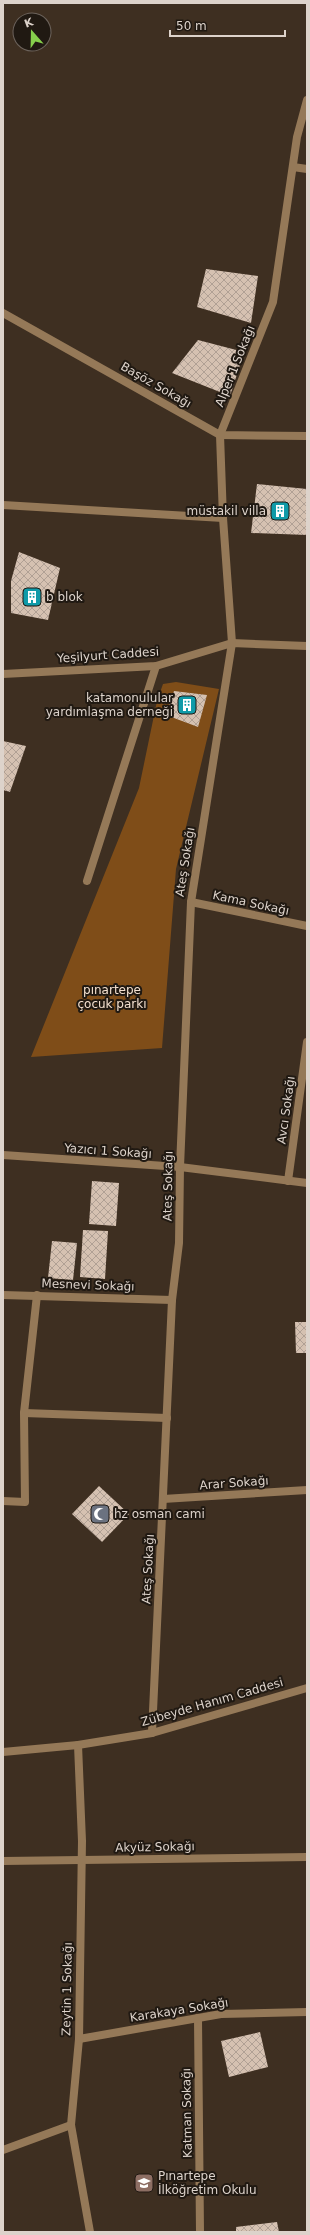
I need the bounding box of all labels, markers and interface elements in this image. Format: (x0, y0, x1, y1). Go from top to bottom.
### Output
north arrow (12, 12, 52, 52)
scale bar (170, 12, 285, 38)
text: K (23, 15, 35, 31)
text: 50 m (176, 19, 207, 33)
street label: Alper 1 Sokağı (212, 323, 258, 409)
street label: Başöz Sokağı (118, 359, 194, 411)
building icon: müstakil villa (269, 500, 291, 522)
place label: müstakil villa (187, 504, 266, 518)
building icon: b blok (21, 586, 43, 608)
place label: b blok (46, 590, 83, 604)
street label: Yeşilyurt Caddesi (56, 644, 159, 666)
place label: katamonulular yardımlaşma derneği (46, 691, 173, 719)
building icon: katamonulular yardımlaşma derneği (176, 694, 198, 716)
street label: Ateş Sokağı (173, 826, 197, 898)
street label: Kama Sokağı (211, 888, 291, 918)
park label: pınartepe çocuk parkı (77, 983, 147, 1011)
street label: Avcı Sokağı (274, 1075, 298, 1145)
street label: Yazıcı 1 Sokağı (63, 1141, 152, 1161)
street label: Ateş Sokağı (160, 1151, 176, 1221)
street label: Mesnevi Sokağı (41, 1276, 135, 1294)
street label: Arar Sokağı (199, 1474, 269, 1492)
mosque icon: hz osman cami (89, 1503, 111, 1525)
place label: hz osman cami (114, 1507, 205, 1521)
street label: Ateş Sokağı (139, 1534, 157, 1604)
street label: Zübeyde Hanım Caddesi (139, 1675, 285, 1729)
street label: Akyüz Sokağı (115, 1839, 195, 1855)
street label: Zeytin 1 Sokağı (59, 1942, 75, 2036)
street label: Karakaya Sokağı (129, 1995, 229, 2025)
street label: Katman Sokağı (179, 2068, 195, 2158)
place label: Pınartepe İlköğretim Okulu (158, 2169, 257, 2197)
school or university icon: Pınartepe İlköğretim Okulu (133, 2172, 155, 2194)

